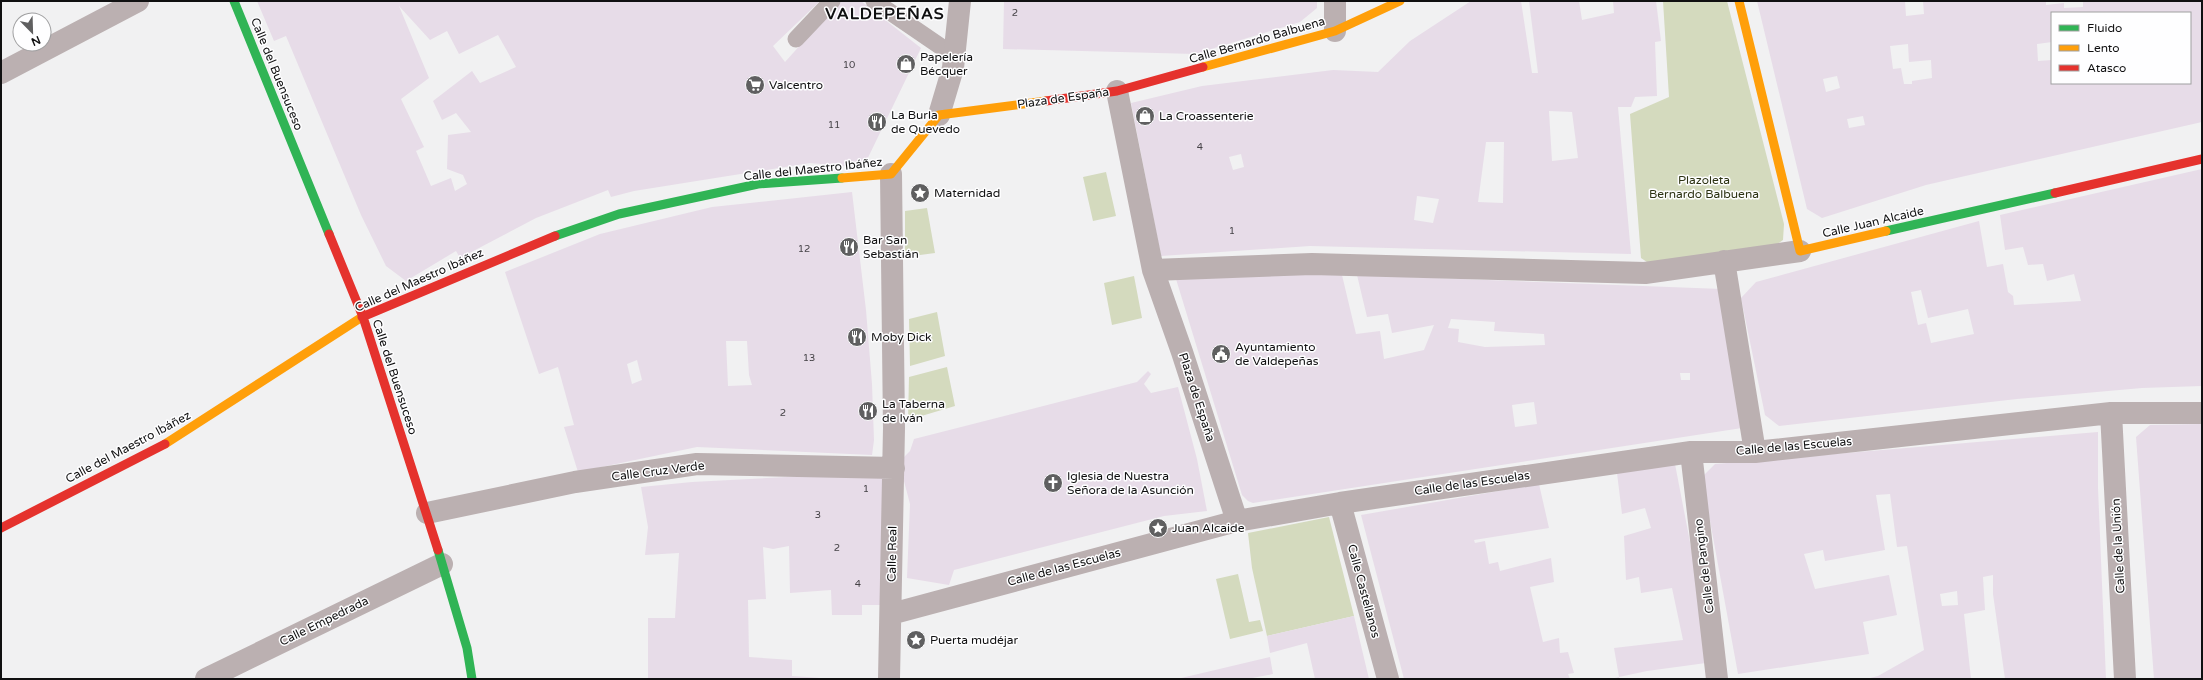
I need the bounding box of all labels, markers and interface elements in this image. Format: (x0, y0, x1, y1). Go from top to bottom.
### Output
district label: VALDEPEÑAS (825, 4, 945, 24)
house number: 2 (1012, 7, 1018, 19)
north arrow (12, 12, 52, 52)
legend (2051, 12, 2191, 84)
street label: Calle Bernardo Balbuena (1187, 14, 1327, 66)
street label: Calle del Buensuceso (248, 16, 306, 132)
text: Fluido (2087, 21, 2122, 35)
text: N (29, 33, 42, 48)
text: Lento (2087, 41, 2120, 55)
place label: Papelería Bécquer (920, 50, 973, 78)
shop icon: Papelería Bécquer (895, 53, 917, 75)
house number: 10 (843, 59, 855, 71)
text: Atasco (2087, 61, 2126, 75)
supermarket icon: Valcentro (744, 74, 766, 96)
place label: Valcentro (769, 78, 823, 92)
street label: Plaza de España (1016, 85, 1110, 111)
shop icon: La Croassenterie (1134, 105, 1156, 127)
place label: La Burla de Quevedo (891, 108, 960, 136)
place label: La Croassenterie (1159, 109, 1254, 123)
restaurant icon: La Burla de Quevedo (866, 111, 888, 133)
house number: 11 (828, 119, 840, 131)
house number: 4 (1197, 141, 1203, 153)
street label: Calle del Maestro Ibáñez (743, 155, 883, 183)
park label: Plazoleta Bernardo Balbuena (1649, 173, 1759, 201)
place icon: Maternidad (909, 182, 931, 204)
place label: Maternidad (934, 186, 1000, 200)
street label: Calle Juan Alcaide (1821, 204, 1925, 240)
house number: 1 (1229, 225, 1235, 237)
place label: Bar San Sebastián (863, 233, 919, 261)
restaurant icon: Bar San Sebastián (838, 236, 860, 258)
house number: 12 (798, 243, 810, 255)
street label: Calle del Maestro Ibáñez (352, 245, 486, 315)
street label: Calle del Buensuceso (370, 318, 420, 436)
restaurant icon: Moby Dick (846, 326, 868, 348)
place label: Moby Dick (871, 330, 932, 344)
place label: Ayuntamiento de Valdepeñas (1235, 340, 1319, 368)
public building icon: Ayuntamiento de Valdepeñas (1210, 343, 1232, 365)
street label: Plaza de España (1176, 351, 1218, 443)
house number: 13 (803, 352, 815, 364)
place label: La Taberna de Iván (882, 397, 945, 425)
restaurant icon: La Taberna de Iván (857, 400, 879, 422)
house number: 2 (780, 407, 786, 419)
street label: Calle del Maestro Ibáñez (63, 408, 193, 486)
street label: Calle de las Escuelas (1735, 434, 1853, 458)
street label: Calle Cruz Verde (611, 458, 705, 484)
street label: Calle de las Escuelas (1413, 468, 1531, 498)
place label: Iglesia de Nuestra Señora de la Asunción (1067, 469, 1194, 497)
church icon: Iglesia de Nuestra Señora de la Asunción (1042, 472, 1064, 494)
house number: 1 (863, 483, 869, 495)
street label: Calle de la Unión (2109, 498, 2127, 594)
house number: 3 (815, 509, 821, 521)
place icon: Juan Alcaide (1147, 517, 1169, 539)
street label: Calle de Pangino (1691, 518, 1717, 614)
place label: Juan Alcaide (1172, 521, 1245, 535)
street label: Calle Real (885, 526, 899, 582)
house number: 2 (834, 542, 840, 554)
street label: Calle Castellanos (1345, 543, 1383, 639)
street label: Calle de las Escuelas (1006, 545, 1122, 589)
house number: 4 (855, 578, 861, 590)
street label: Calle Empedrada (277, 593, 371, 649)
place icon: Puerta mudéjar (905, 629, 927, 651)
place label: Puerta mudéjar (930, 633, 1019, 647)

